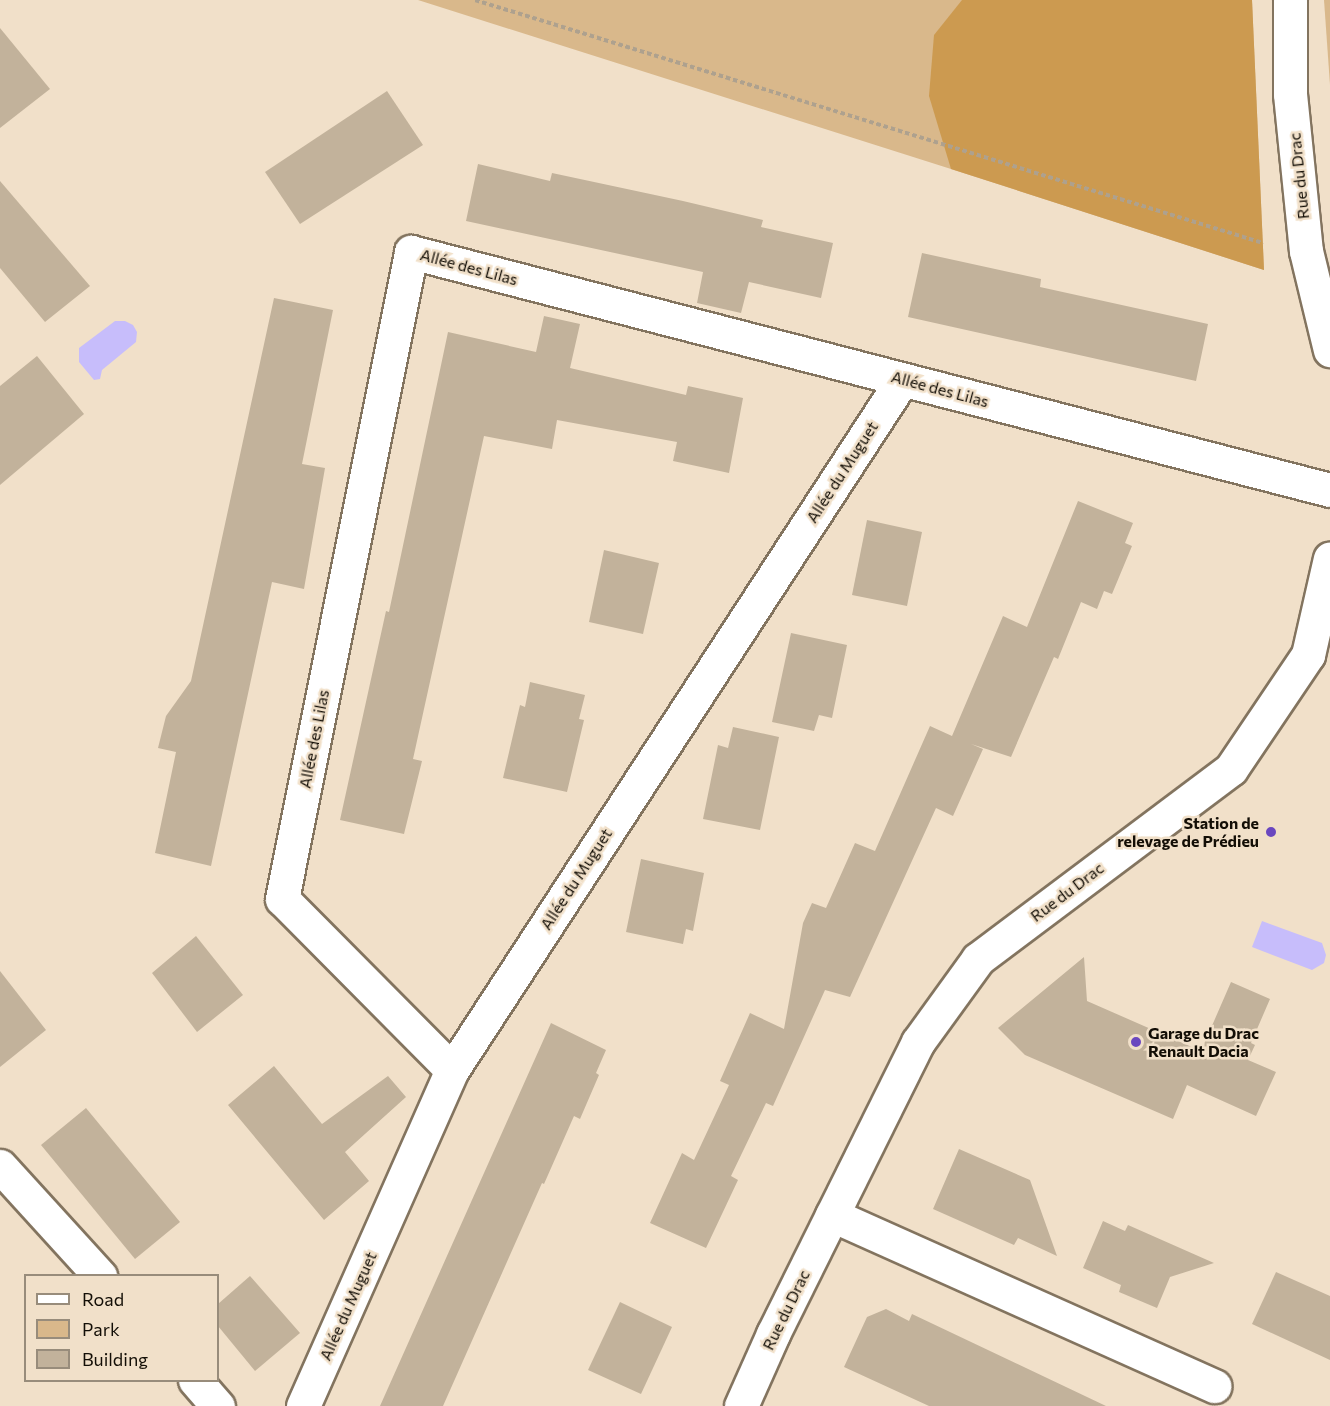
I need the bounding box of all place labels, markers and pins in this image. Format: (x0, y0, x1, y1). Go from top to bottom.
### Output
place label: Station de relevage de Prédieu (1117, 813, 1259, 851)
marker: Station de relevage de Prédieu (1264, 825, 1278, 839)
place label: Garage du Drac Renault Dacia (1148, 1023, 1259, 1061)
marker: Garage du Drac Renault Dacia (1129, 1035, 1143, 1049)

